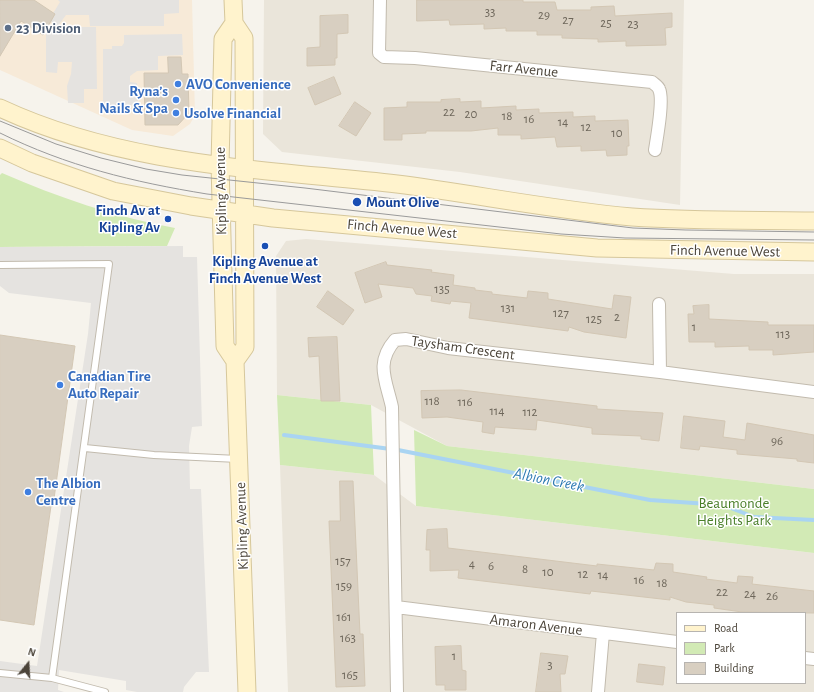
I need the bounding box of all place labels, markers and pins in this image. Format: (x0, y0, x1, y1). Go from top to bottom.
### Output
place label: 23 Division (16, 19, 81, 37)
marker: 23 Division (3, 23, 13, 33)
place label: AVO Convenience (186, 75, 291, 93)
marker: AVO Convenience (173, 79, 183, 89)
place label: Ryna’s Nails & Spa (99, 82, 168, 117)
marker: Ryna’s Nails & Spa (171, 95, 181, 105)
place label: Usolve Financial (184, 104, 281, 122)
marker: Usolve Financial (171, 108, 181, 118)
place label: Mount Olive (366, 193, 439, 211)
marker: Mount Olive (351, 196, 363, 208)
place label: Finch Av at Kipling Av (95, 201, 160, 236)
marker: Finch Av at Kipling Av (163, 214, 173, 224)
marker: Kipling Avenue at Finch Avenue West (260, 241, 270, 251)
place label: Kipling Avenue at Finch Avenue West (209, 252, 321, 287)
place label: Canadian Tire Auto Repair (68, 367, 151, 402)
marker: Canadian Tire Auto Repair (55, 380, 65, 390)
place label: The Albion Centre (36, 474, 101, 509)
marker: The Albion Centre (23, 487, 33, 497)

